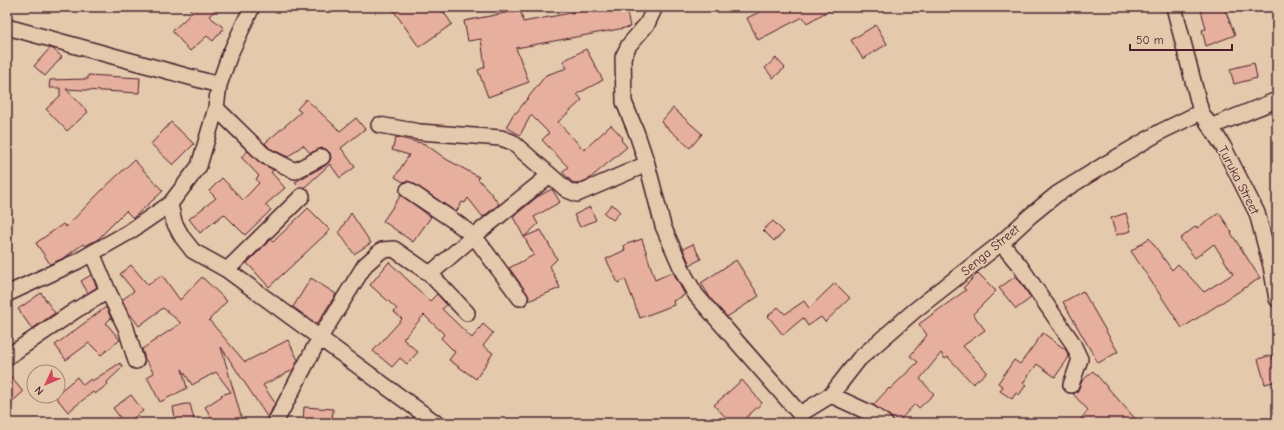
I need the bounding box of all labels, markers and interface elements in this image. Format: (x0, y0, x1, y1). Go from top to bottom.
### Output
scale bar (1130, 26, 1232, 52)
text: 50 m (1136, 33, 1164, 47)
street label: Turuka Street (1215, 143, 1263, 218)
street label: Senga Street (958, 220, 1023, 279)
north arrow (26, 364, 66, 404)
text: N (32, 383, 46, 398)

